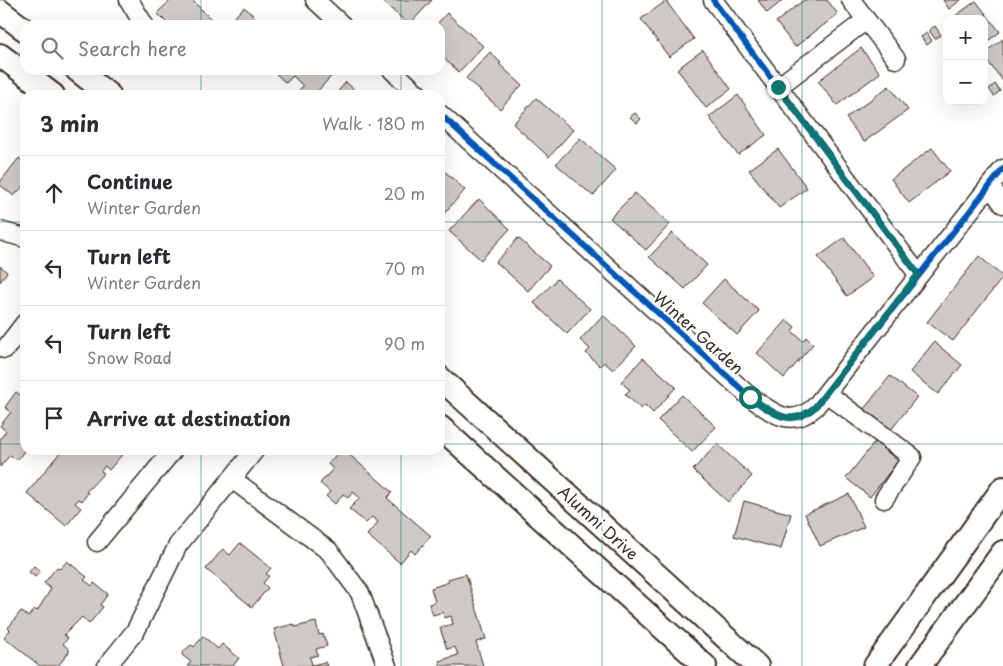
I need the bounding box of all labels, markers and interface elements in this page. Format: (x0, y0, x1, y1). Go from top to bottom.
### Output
map controls (943, 15, 988, 105)
button: + (943, 15, 988, 60)
search box (20, 20, 445, 75)
icon: search (38, 34, 66, 62)
text: Search here (78, 34, 187, 62)
button: − (943, 60, 988, 105)
route end (767, 76, 790, 99)
text: 3 min (40, 107, 99, 139)
text: Walk · 180 m (322, 111, 425, 135)
text: Continue (87, 167, 173, 195)
icon: ahead (40, 179, 68, 207)
text: 20 m (384, 181, 425, 205)
text: Winter Garden (87, 195, 201, 219)
text: Turn left (87, 242, 171, 270)
icon: left (40, 254, 68, 282)
text: 70 m (385, 256, 425, 280)
text: Winter Garden (87, 270, 201, 294)
street label: Winter Garden (649, 285, 749, 379)
text: Turn left (87, 317, 171, 345)
icon: left (40, 329, 68, 357)
text: 90 m (384, 331, 425, 355)
text: Snow Road (87, 345, 172, 369)
route start (739, 386, 762, 409)
icon: arrive (40, 404, 68, 432)
text: Arrive at destination (87, 404, 291, 432)
street label: Alumni Drive (553, 479, 645, 565)

